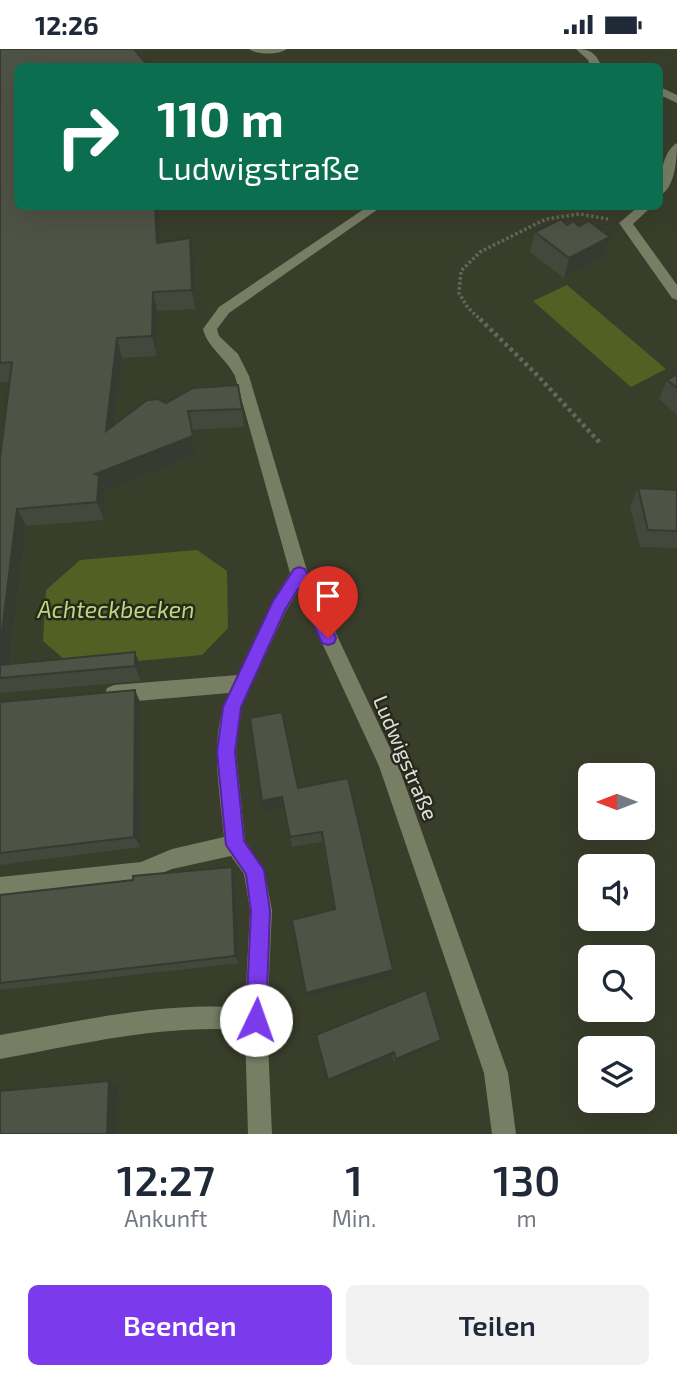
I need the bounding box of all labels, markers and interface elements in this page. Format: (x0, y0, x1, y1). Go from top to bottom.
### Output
text: 12:26 (35, 9, 98, 40)
text: 110 m (157, 88, 284, 147)
icon: right (42, 91, 133, 182)
text: Ludwigstraße (157, 148, 360, 186)
pin (298, 566, 358, 638)
icon: arrive (309, 577, 347, 615)
water label: Achteckbecken (37, 595, 194, 623)
street label: Ludwigstraße (369, 691, 444, 824)
north arrow (578, 763, 654, 840)
map controls (578, 763, 655, 1113)
button: sound (578, 854, 655, 931)
button: search (578, 945, 655, 1022)
position arrow (219, 983, 293, 1057)
button: layers (578, 1036, 655, 1113)
text: 12:27 (117, 1154, 215, 1204)
text: 1 (345, 1154, 363, 1204)
text: 130 (493, 1154, 560, 1204)
text: Ankunft (124, 1204, 208, 1232)
text: Min. (332, 1204, 376, 1232)
text: m (517, 1204, 537, 1232)
button: Beenden (28, 1285, 332, 1365)
button: Teilen (346, 1285, 649, 1365)

